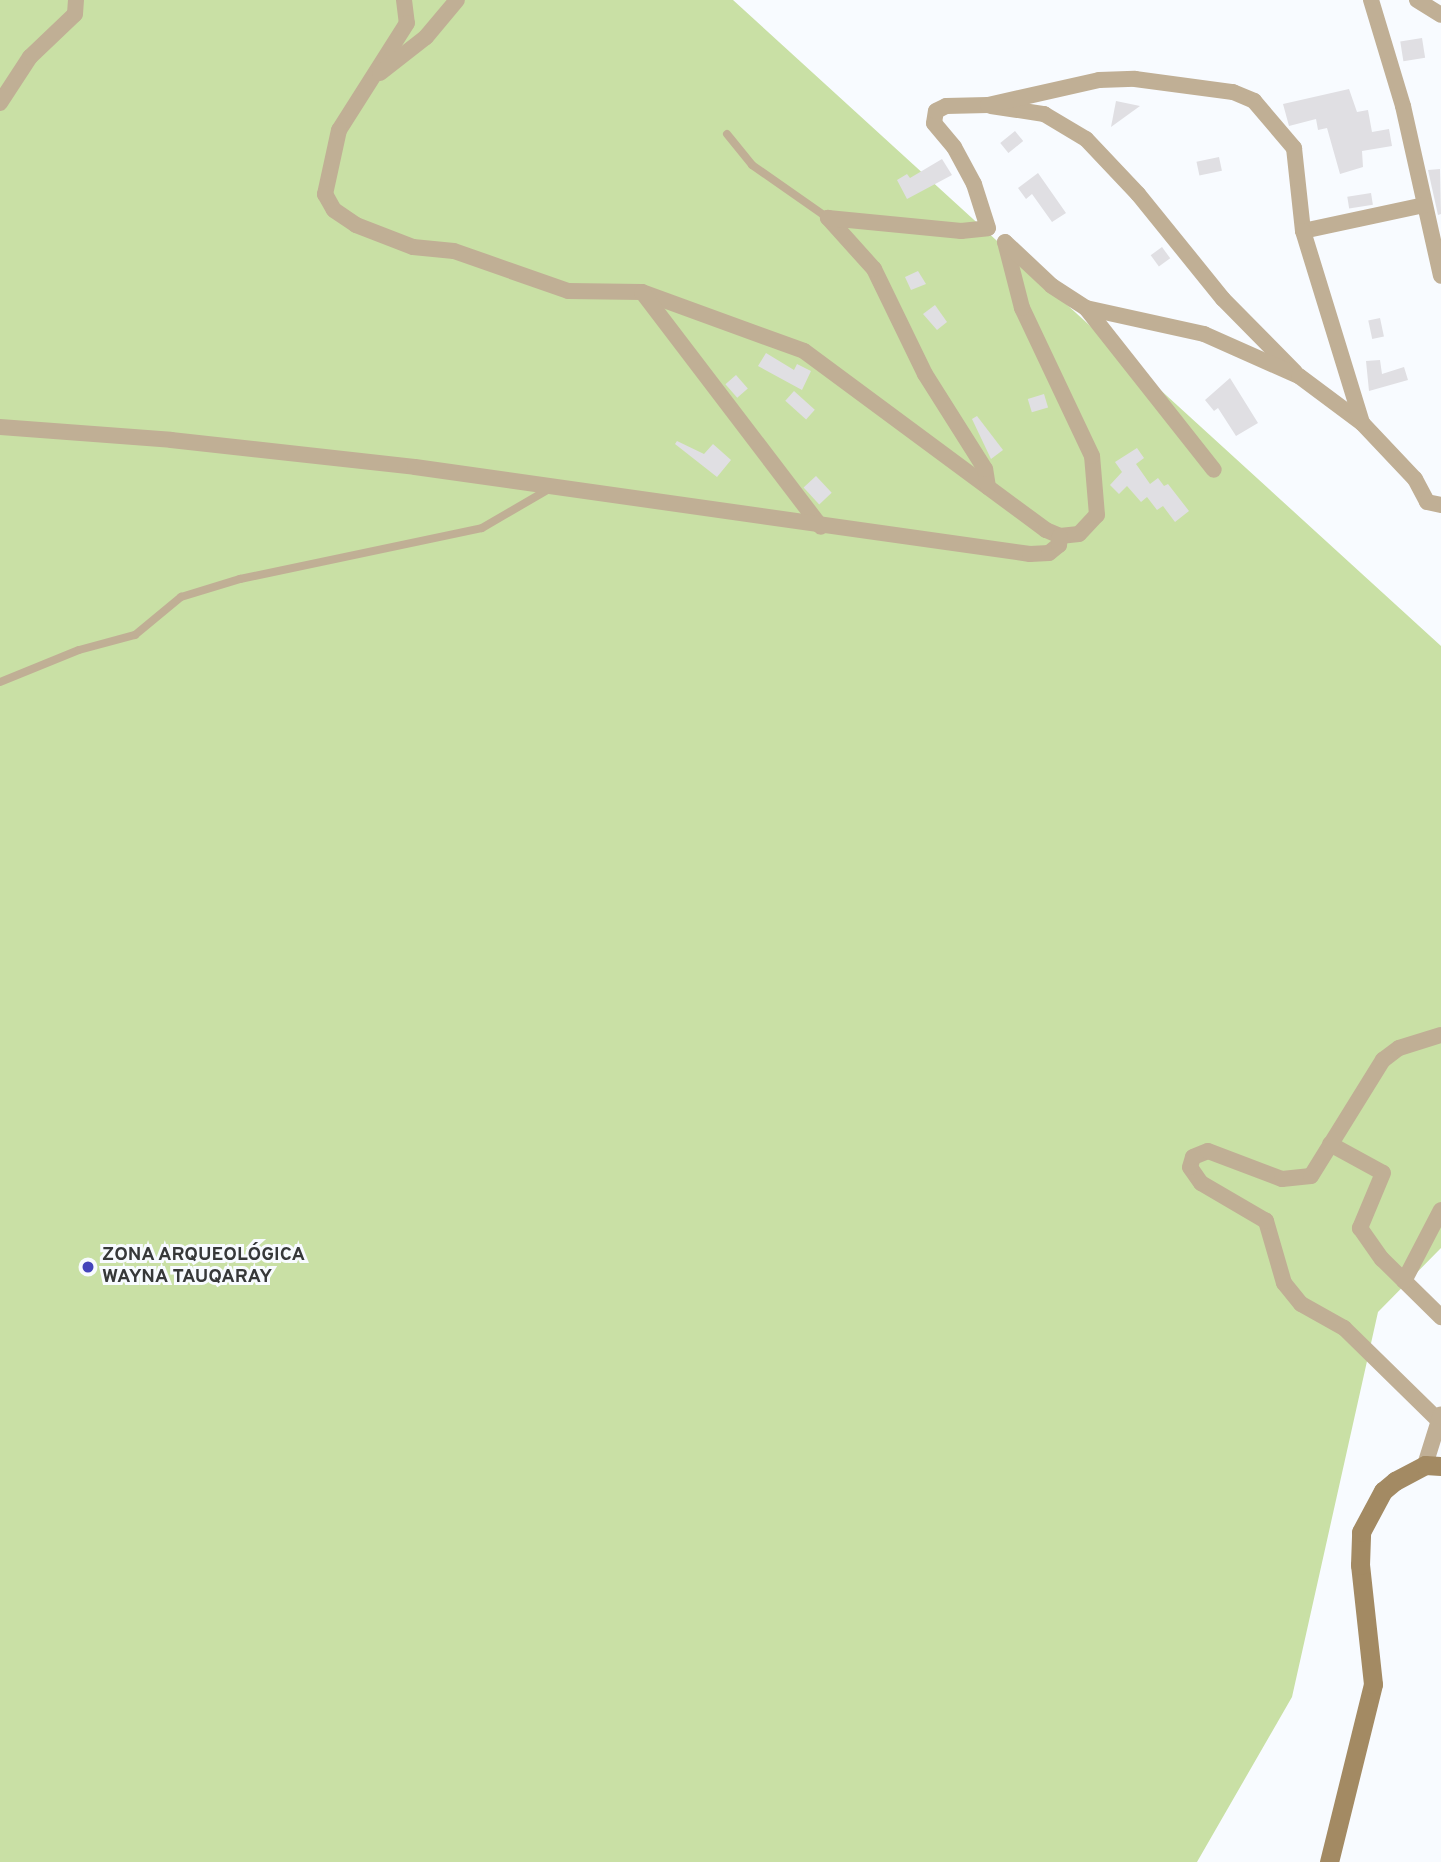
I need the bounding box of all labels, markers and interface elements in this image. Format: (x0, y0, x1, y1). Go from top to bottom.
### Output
place label: ZONA ARQUEOLÓGICA WAYNA TAUQARAY (102, 1245, 307, 1289)
marker: ZONA ARQUEOLÓGICA WAYNA TAUQARAY (80, 1259, 96, 1275)

